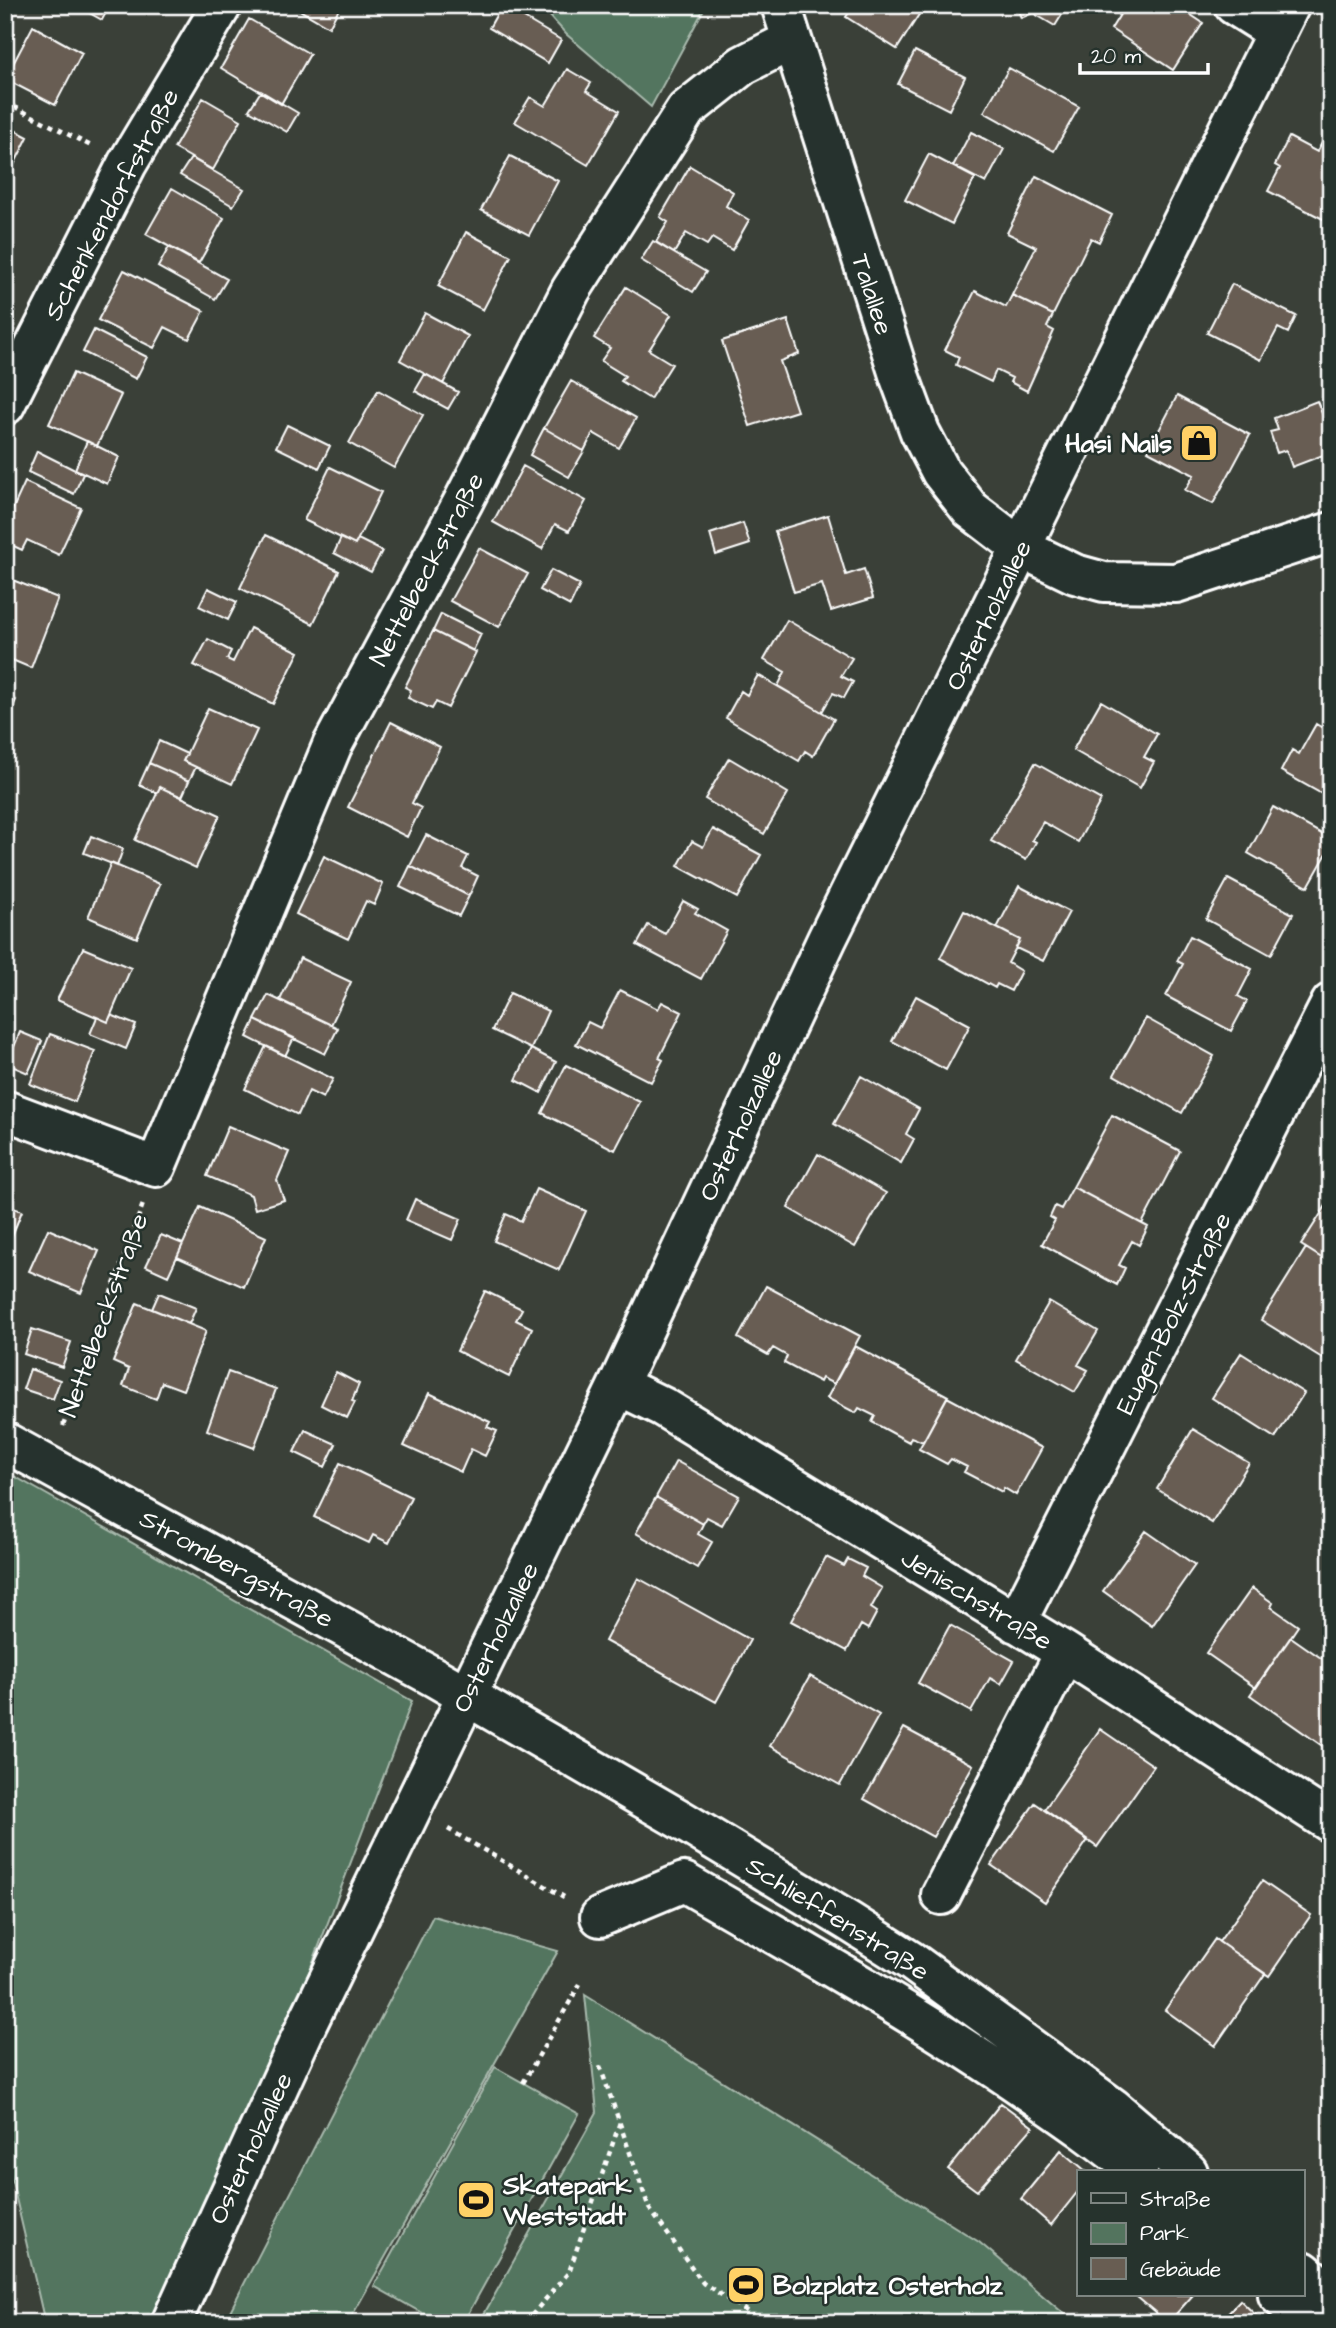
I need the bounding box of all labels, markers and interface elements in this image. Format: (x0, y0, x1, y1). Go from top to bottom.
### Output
scale bar (1080, 32, 1208, 76)
text: 20 m (1091, 42, 1142, 71)
street label: Schenkendorfstraße (36, 82, 188, 327)
street label: Talallee (842, 249, 902, 339)
shop icon: Hasi Nails (1178, 422, 1220, 464)
place label: Hasi Nails (1065, 426, 1172, 462)
street label: Nettelbeckstraße (361, 466, 493, 673)
street label: Osterholzallee (937, 534, 1041, 697)
street label: Osterholzallee (690, 1044, 792, 1207)
street label: Eugen-Bolz-Straße (1107, 1206, 1242, 1422)
street label: Nettelbeckstraße (50, 1208, 158, 1422)
street label: Strombergstraße (132, 1501, 340, 1639)
street label: Jenischstraße (894, 1540, 1059, 1659)
street label: Osterholzallee (444, 1556, 548, 1719)
street label: Schlieffenstraße (739, 1848, 936, 1990)
street label: Osterholzallee (200, 2067, 302, 2230)
place label: Skatepark Weststadt (502, 2168, 633, 2234)
legend (1077, 2170, 1304, 2296)
sports icon: Skatepark Weststadt (455, 2179, 497, 2221)
text: Straße (1140, 2185, 1211, 2214)
text: Park (1140, 2219, 1189, 2248)
text: Gebäude (1140, 2255, 1221, 2284)
sports icon: Bolzplatz Osterholz (725, 2264, 767, 2306)
place label: Bolzplatz Osterholz (773, 2268, 1004, 2304)

